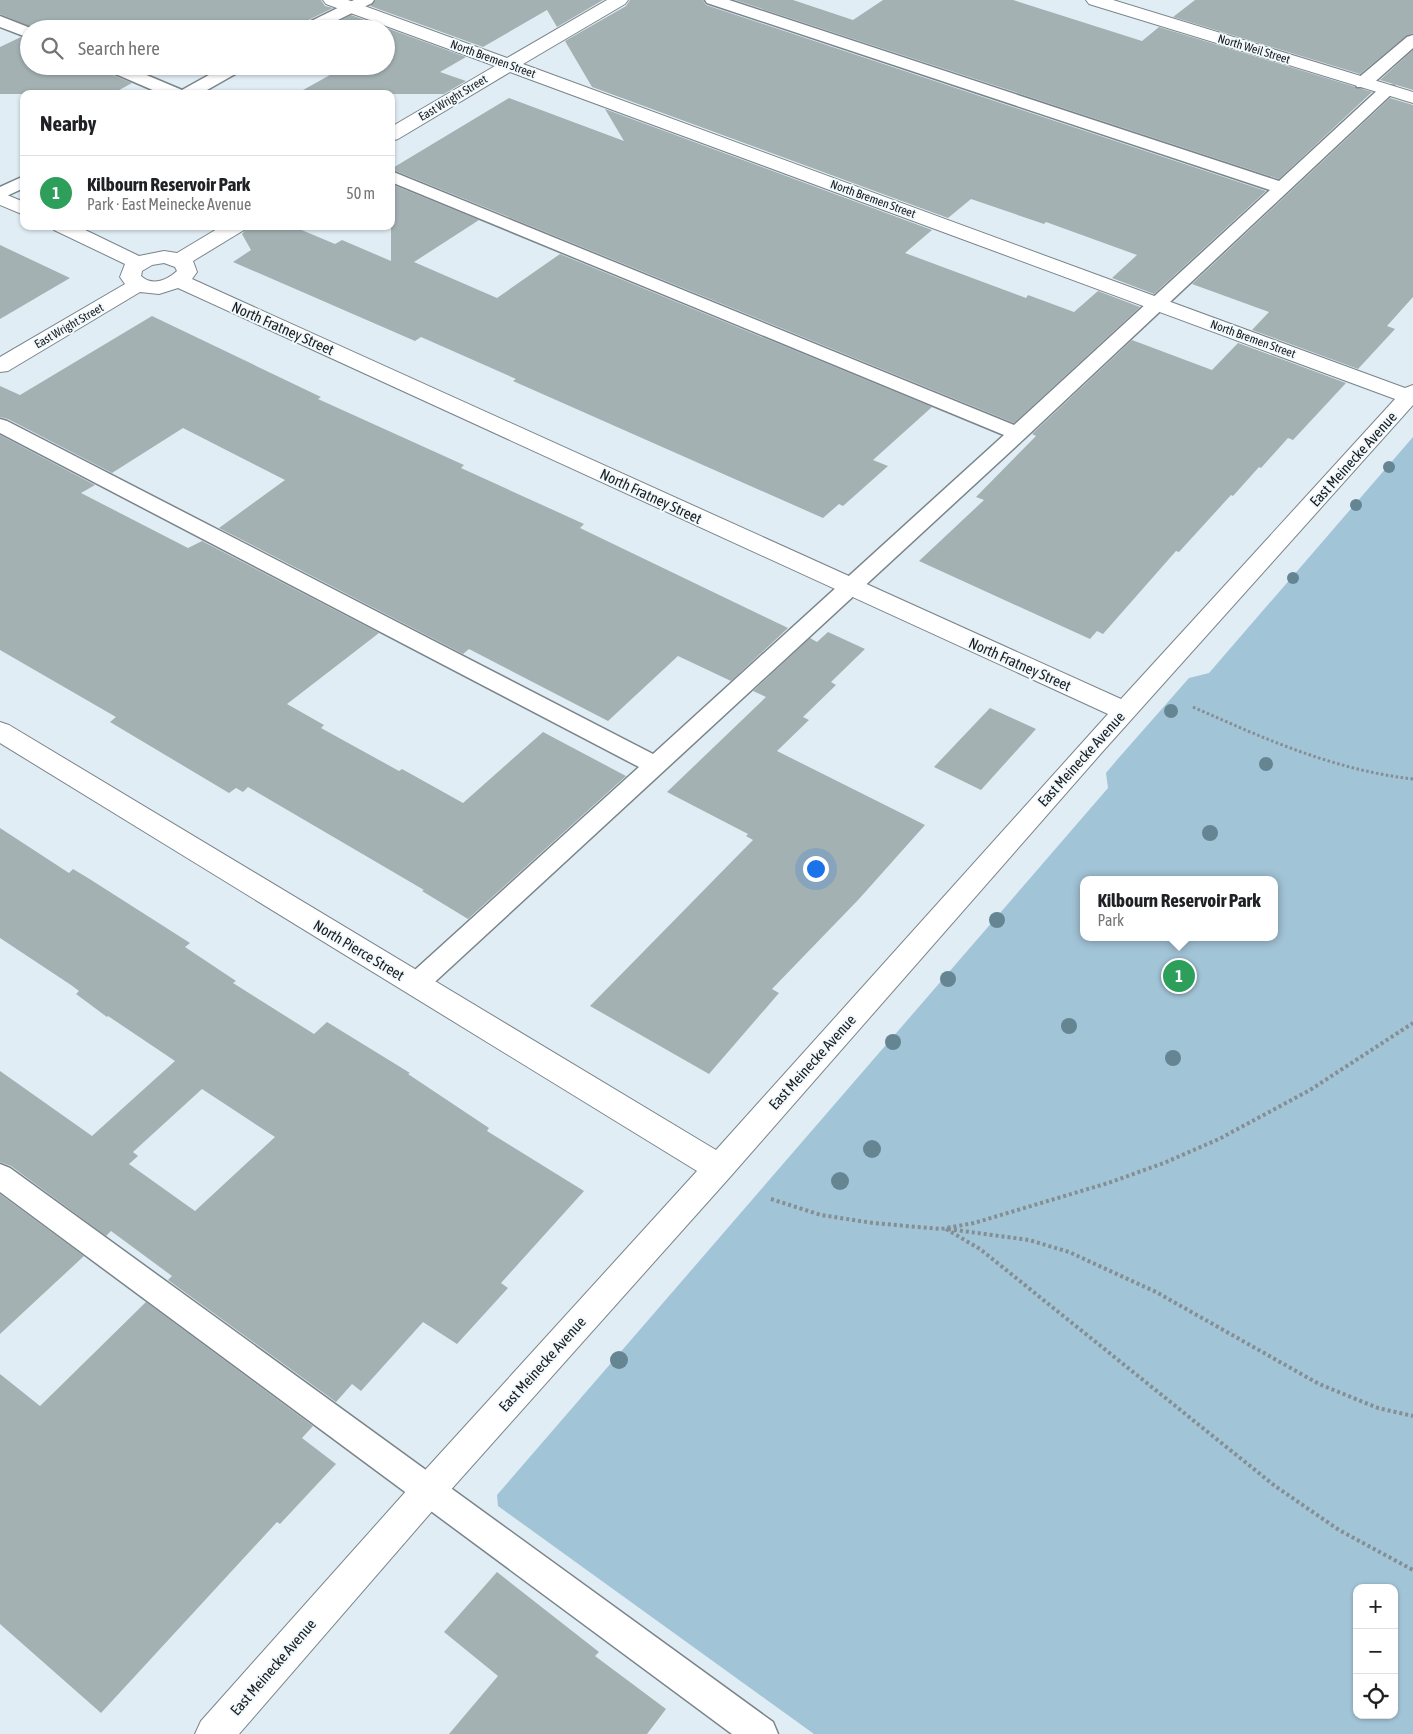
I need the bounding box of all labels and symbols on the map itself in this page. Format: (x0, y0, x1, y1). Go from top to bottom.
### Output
street label: North Weil Street (1216, 31, 1292, 67)
street label: North Bremen Street (448, 37, 538, 81)
street label: East Wright Street (416, 72, 490, 124)
street label: North Bremen Street (828, 177, 918, 221)
street label: North Fratney Street (229, 298, 337, 358)
street label: East Wright Street (32, 300, 107, 351)
street label: North Bremen Street (1208, 317, 1298, 361)
street label: East Meinecke Avenue (1306, 408, 1400, 510)
street label: North Fratney Street (598, 465, 704, 527)
street label: North Fratney Street (966, 634, 1074, 694)
street label: East Meinecke Avenue (1034, 708, 1128, 810)
your location (803, 856, 829, 882)
street label: North Pierce Street (311, 916, 407, 984)
pin: 1 (1163, 957, 1195, 995)
street label: East Meinecke Avenue (765, 1011, 859, 1113)
street label: East Meinecke Avenue (495, 1313, 589, 1415)
street label: East Meinecke Avenue (227, 1615, 319, 1718)

